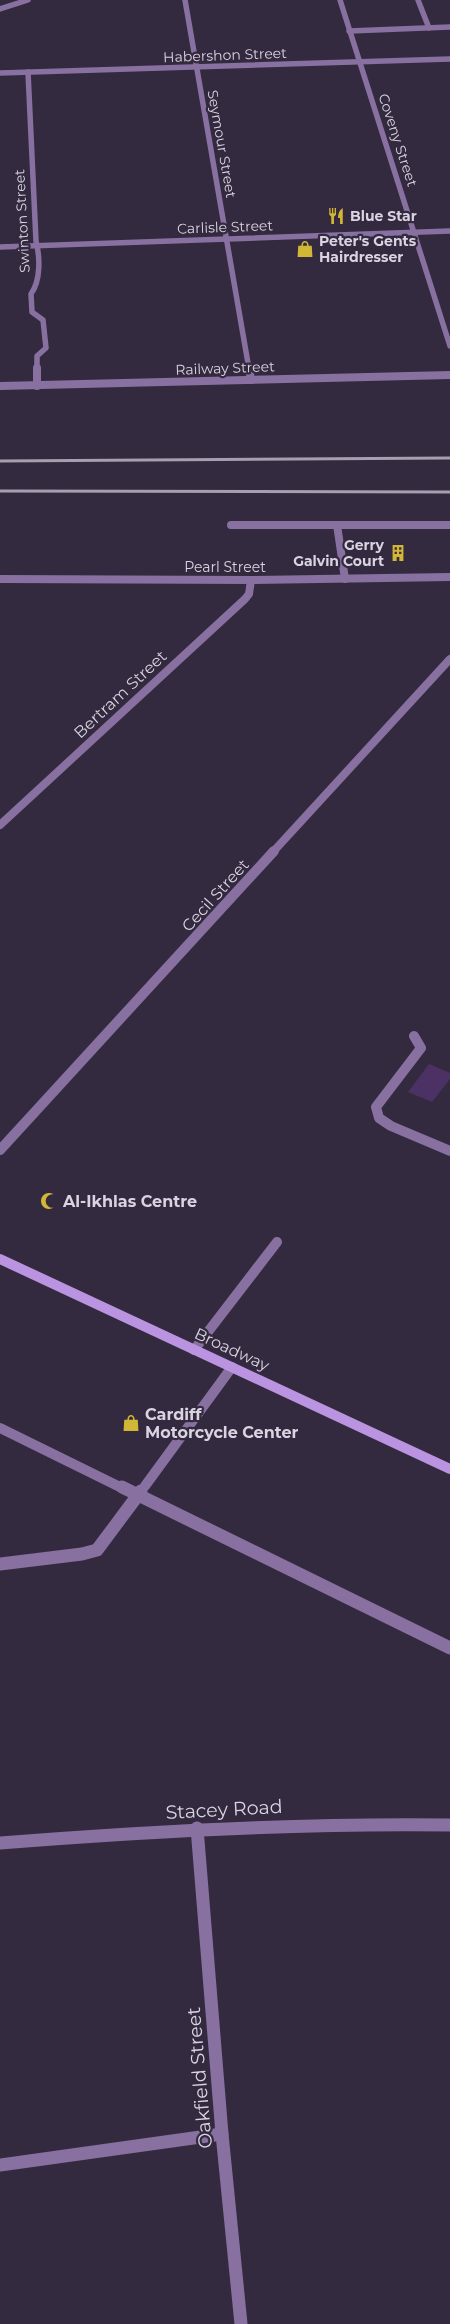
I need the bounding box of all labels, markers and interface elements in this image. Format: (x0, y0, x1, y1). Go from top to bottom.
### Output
street label: Habershon Street (163, 44, 287, 66)
street label: Seymour Street (204, 89, 240, 200)
street label: Coveny Street (374, 91, 422, 189)
street label: Swinton Street (10, 168, 34, 273)
restaurant icon: Blue Star (326, 206, 346, 226)
place label: Blue Star (350, 207, 417, 225)
street label: Carlisle Street (177, 216, 274, 238)
place label: Peter's Gents Hairdresser (319, 232, 417, 266)
shop icon: Peter's Gents Hairdresser (295, 239, 315, 259)
street label: Railway Street (175, 357, 275, 379)
place label: Gerry Galvin Court (293, 536, 385, 570)
building icon: Gerry Galvin Court (388, 543, 408, 563)
street label: Pearl Street (184, 558, 266, 576)
street label: Bertram Street (70, 646, 171, 742)
street label: Cecil Street (178, 855, 253, 935)
mosque icon: Al-Ikhlas Centre (39, 1191, 59, 1211)
place label: Al-Ikhlas Centre (62, 1192, 197, 1211)
street label: Broadway (191, 1324, 272, 1375)
place label: Cardiff Motorcycle Center (145, 1405, 299, 1442)
shop icon: Cardiff Motorcycle Center (121, 1413, 141, 1433)
street label: Stacey Road (165, 1795, 283, 1824)
street label: Oakfield Street (182, 2006, 217, 2150)

